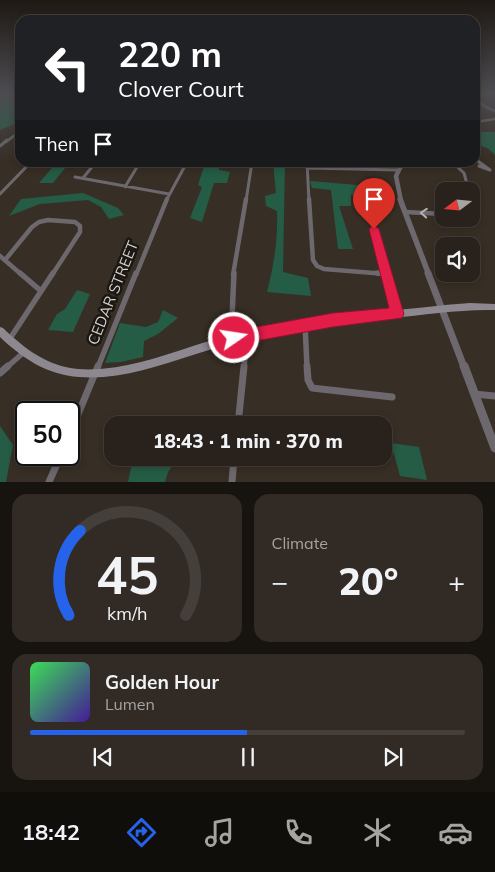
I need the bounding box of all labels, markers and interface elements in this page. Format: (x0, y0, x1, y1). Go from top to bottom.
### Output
text: 220 m (118, 32, 222, 76)
icon: left (35, 35, 100, 100)
text: Clover Court (118, 75, 244, 103)
icon: arrive (89, 130, 117, 158)
text: Then (35, 132, 79, 156)
pin (353, 178, 395, 229)
north arrow (435, 182, 480, 228)
map controls (435, 182, 480, 282)
icon: arrive (360, 185, 388, 213)
one-way arrow (420, 208, 428, 219)
button: sound (435, 237, 480, 282)
street label: CEDAR STREET (83, 238, 142, 348)
position arrow (207, 311, 259, 363)
speed limit sign: 50 (15, 401, 80, 466)
text: 18:43 · 1 min · 370 m (153, 429, 343, 453)
text: Climate (272, 533, 328, 553)
text: 45 (96, 542, 158, 607)
text: 20° (338, 557, 398, 605)
text: − (272, 564, 288, 599)
text: + (448, 564, 465, 599)
text: km/h (107, 602, 147, 624)
text: Golden Hour (105, 670, 219, 694)
text: Lumen (105, 694, 155, 714)
icon: previous (89, 743, 117, 771)
icon: pause (234, 743, 262, 771)
icon: next (379, 743, 407, 771)
icon: directions (124, 815, 159, 850)
icon: music (202, 815, 237, 850)
icon: phone (281, 815, 316, 850)
icon: climate (360, 815, 395, 850)
icon: car (438, 815, 473, 850)
text: 18:42 (22, 818, 80, 846)

